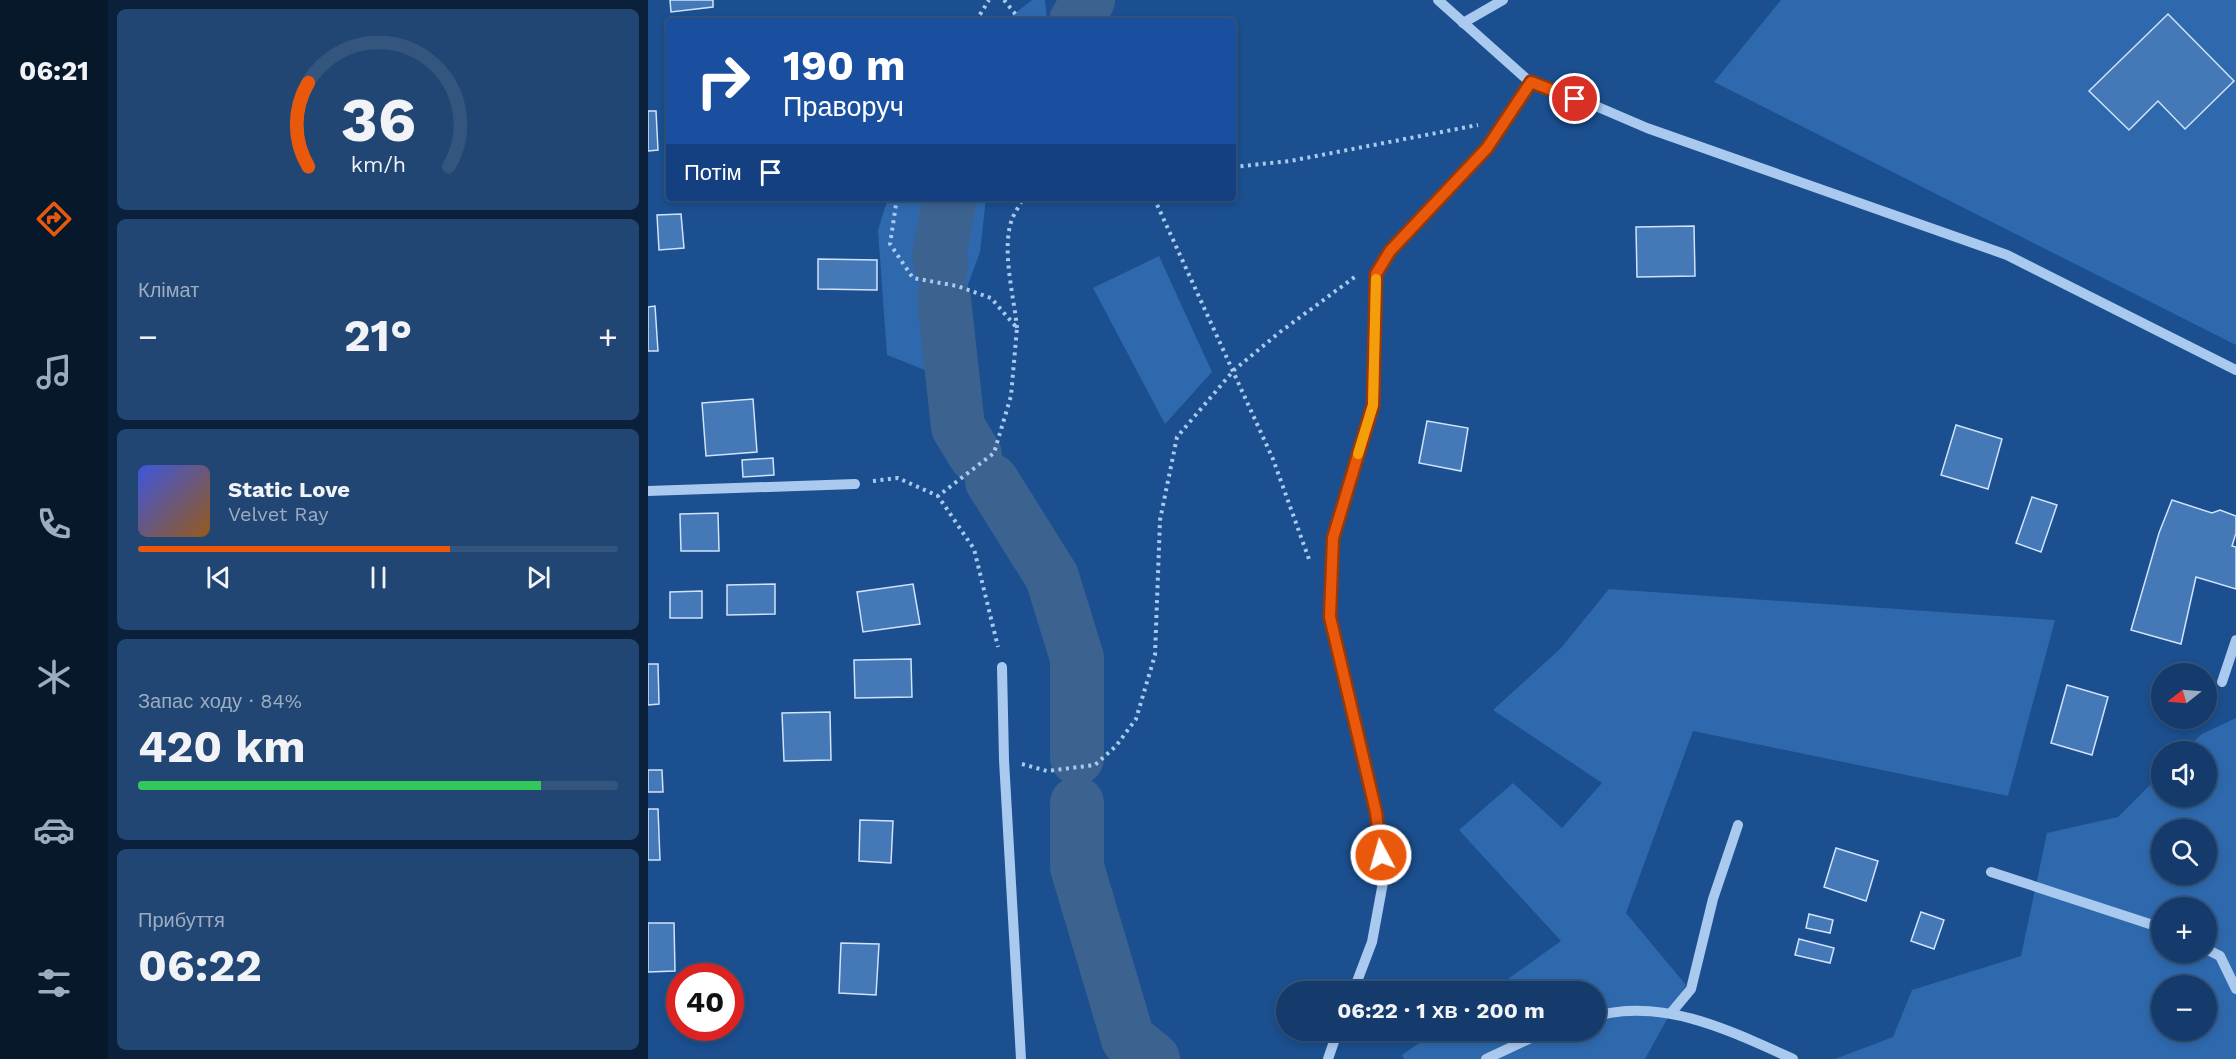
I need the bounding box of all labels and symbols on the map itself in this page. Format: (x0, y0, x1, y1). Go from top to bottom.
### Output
pin (1549, 73, 1600, 124)
north arrow (2151, 663, 2217, 729)
position arrow (1349, 823, 1413, 887)
speed limit sign: 40 (666, 963, 744, 1041)

